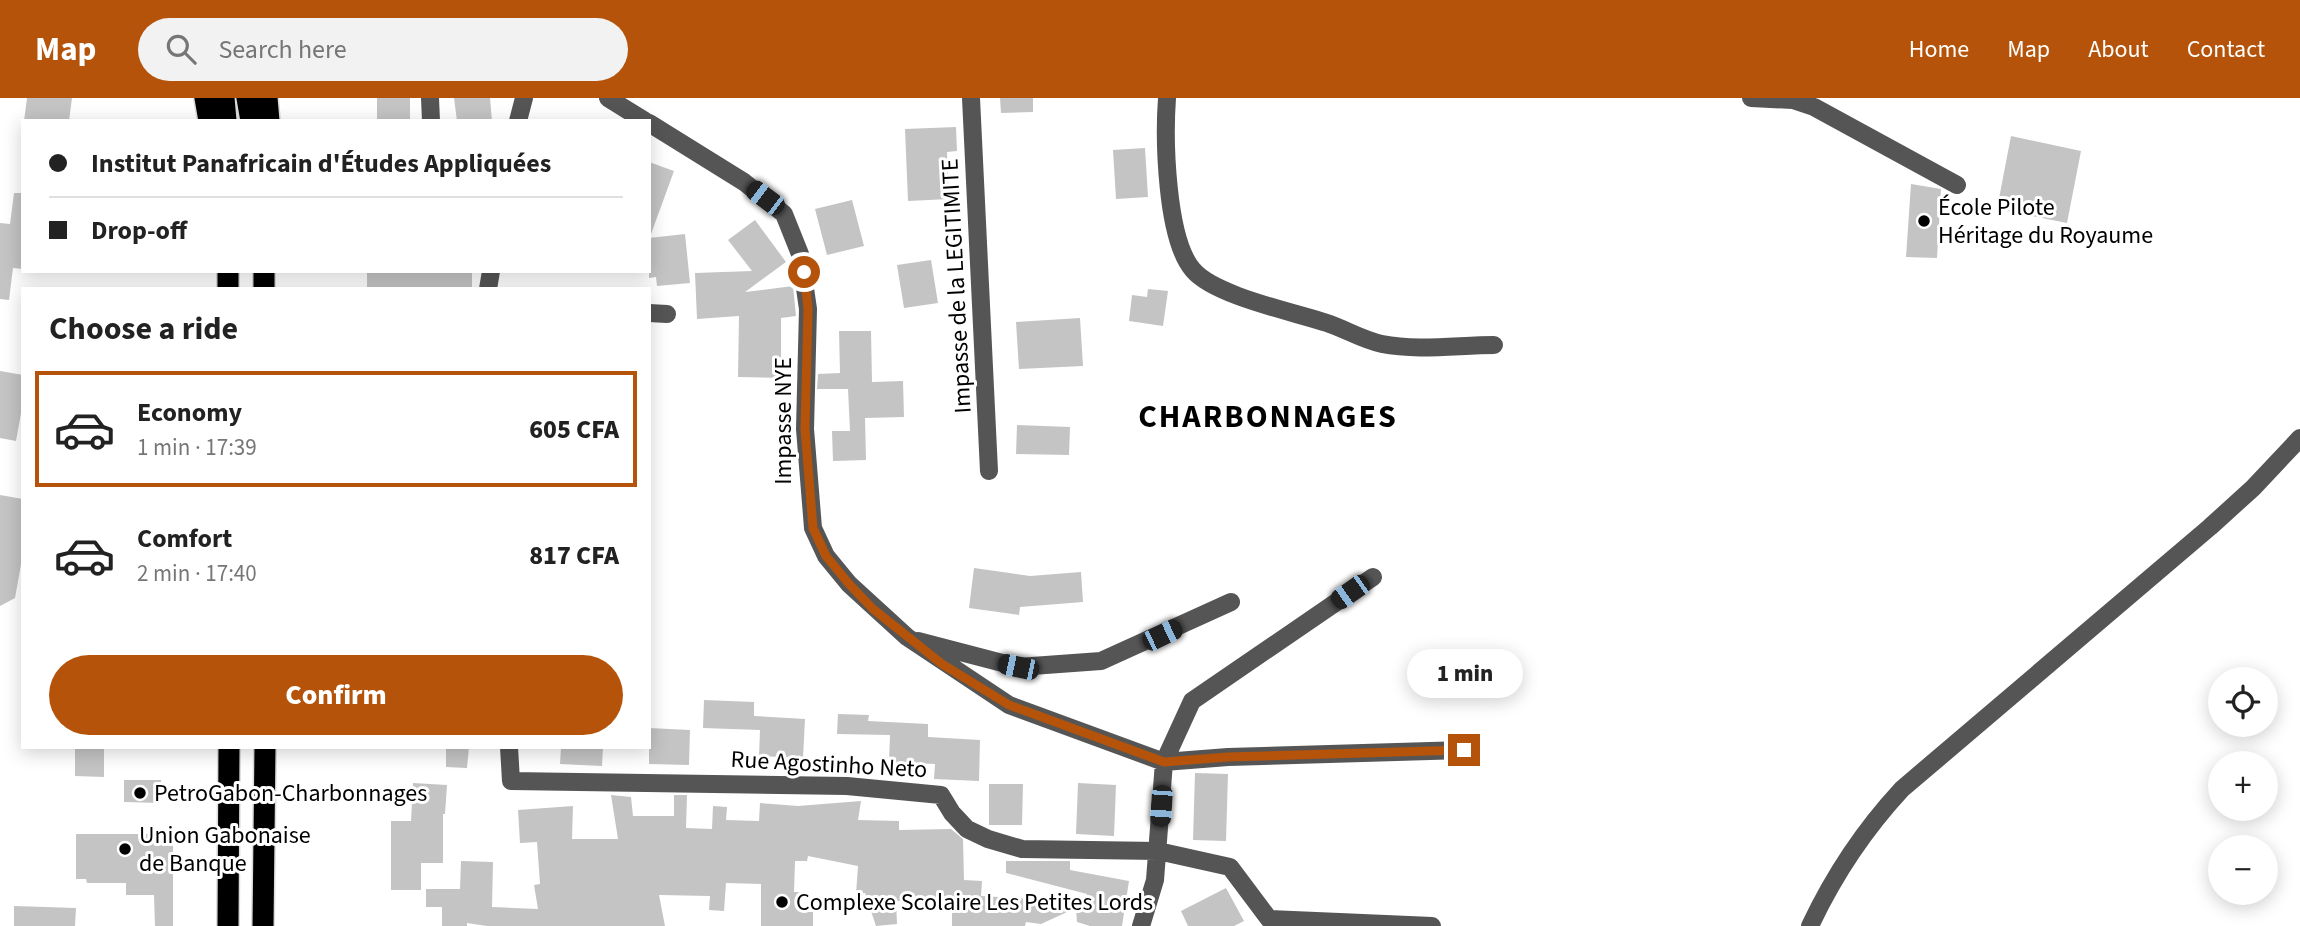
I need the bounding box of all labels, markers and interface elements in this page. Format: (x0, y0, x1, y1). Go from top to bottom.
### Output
search box (138, 18, 628, 81)
text: Map (35, 26, 96, 73)
icon: search (162, 30, 200, 68)
text: Search here (218, 31, 347, 68)
text: Home (1909, 32, 1969, 67)
text: Map (2007, 32, 2050, 67)
text: About (2088, 32, 2149, 67)
text: Contact (2187, 32, 2265, 67)
text: Institut Panafricain d'Études Appliquées (91, 145, 551, 182)
street label: Impasse de la LEGITIMITE (932, 158, 981, 414)
car (742, 177, 789, 219)
place label: École Pilote Héritage du Royaume (1938, 190, 2153, 253)
text: Drop-off (91, 212, 187, 249)
marker: École Pilote Héritage du Royaume (1916, 213, 1932, 229)
route start (788, 256, 820, 288)
text: Choose a ride (49, 306, 238, 352)
street label: Impasse NYE (766, 357, 801, 485)
text: Economy (137, 394, 242, 431)
district label: CHARBONNAGES (1138, 394, 1398, 440)
icon: car (53, 398, 116, 461)
text: 605 CFA (529, 411, 619, 448)
text: 1 min · 17:39 (137, 431, 257, 464)
text: Comfort (137, 520, 232, 557)
icon: car (53, 524, 116, 587)
text: 817 CFA (529, 537, 619, 574)
text: 2 min · 17:40 (137, 557, 257, 590)
car (1327, 571, 1374, 613)
car (1139, 616, 1186, 654)
callout: 1 min (1406, 648, 1522, 698)
car (996, 652, 1041, 682)
button: Confirm (49, 655, 623, 735)
text: 1 min (1437, 657, 1493, 690)
map controls (2208, 667, 2278, 905)
button: locate (2208, 667, 2278, 737)
route end (1448, 734, 1480, 766)
street label: Rue Agostinho Neto (730, 742, 928, 787)
button: + (2208, 751, 2278, 821)
place label: PetroGabon-Charbonnages (154, 776, 427, 811)
car (1150, 784, 1173, 828)
marker: PetroGabon-Charbonnages (132, 785, 148, 801)
place label: Union Gabonaise de Banque (139, 818, 311, 881)
button: − (2208, 835, 2278, 905)
marker: Union Gabonaise de Banque (117, 841, 133, 857)
place label: Complexe Scolaire Les Petites Lords (796, 885, 1153, 920)
marker: Complexe Scolaire Les Petites Lords (774, 894, 790, 910)

